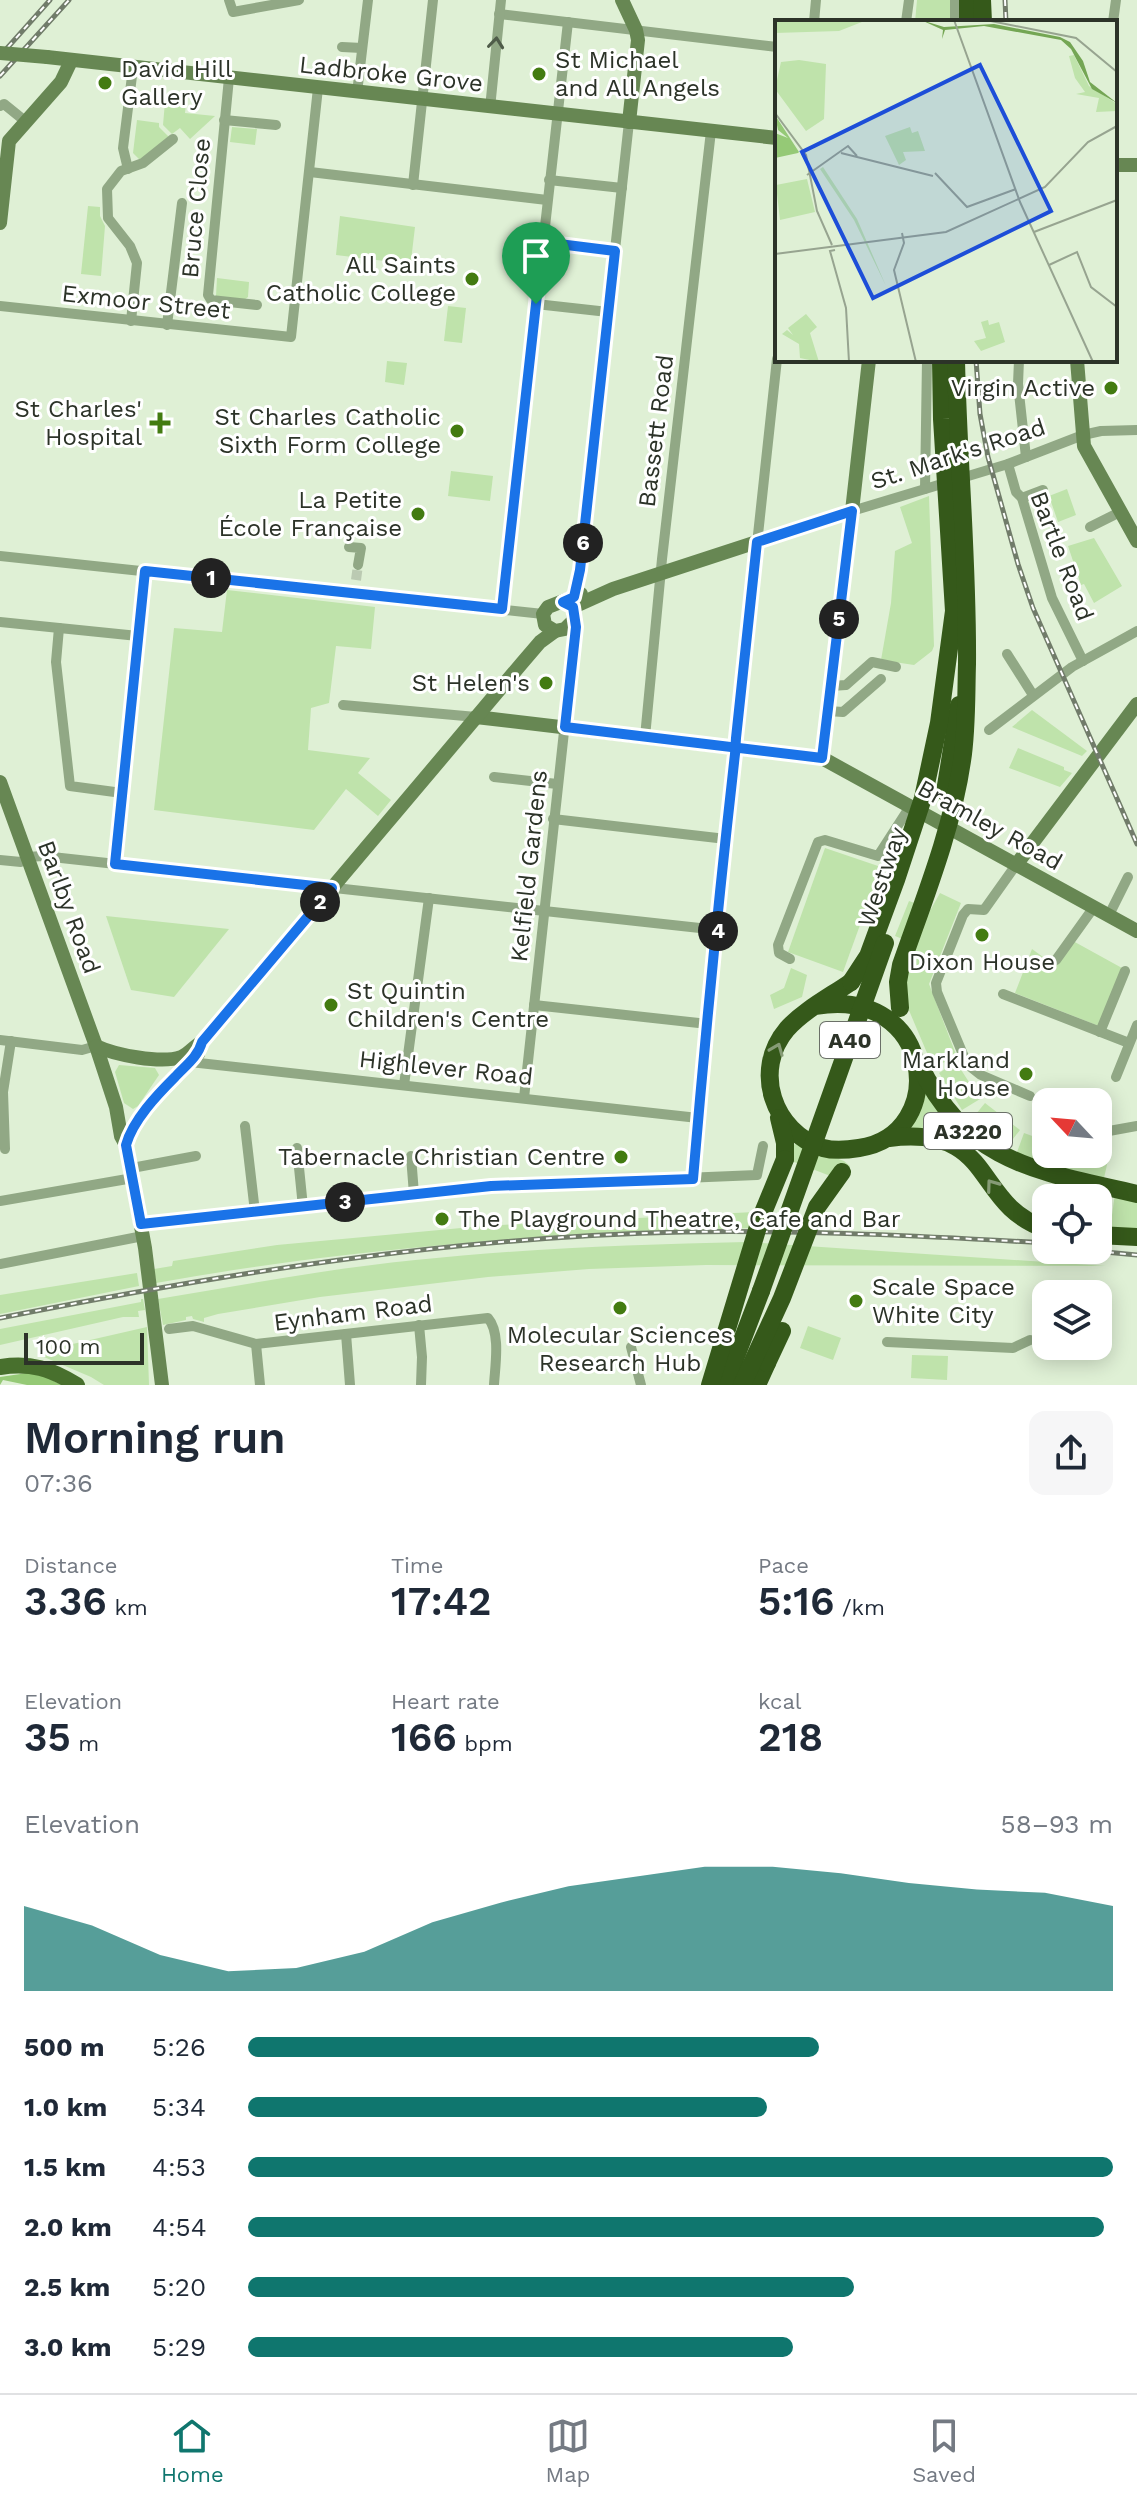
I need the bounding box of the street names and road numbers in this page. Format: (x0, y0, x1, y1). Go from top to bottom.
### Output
street label: Ladbroke Grove (298, 50, 484, 98)
street label: Bruce Close (176, 137, 216, 279)
street label: Exmoor Street (60, 279, 232, 325)
street label: Bassett Road (633, 353, 679, 509)
street label: St. Mark's Road (867, 413, 1049, 495)
street label: Bartle Road (1024, 487, 1100, 625)
street label: Kelfield Gardens (505, 769, 553, 963)
street label: Bramley Road (913, 774, 1067, 876)
street label: Westway (852, 823, 912, 931)
street label: Barlby Road (32, 837, 106, 977)
road number: A40 (820, 1022, 880, 1058)
street label: Highlever Road (358, 1045, 534, 1091)
road number: A3220 (924, 1113, 1012, 1149)
street label: Eynham Road (272, 1289, 434, 1337)

